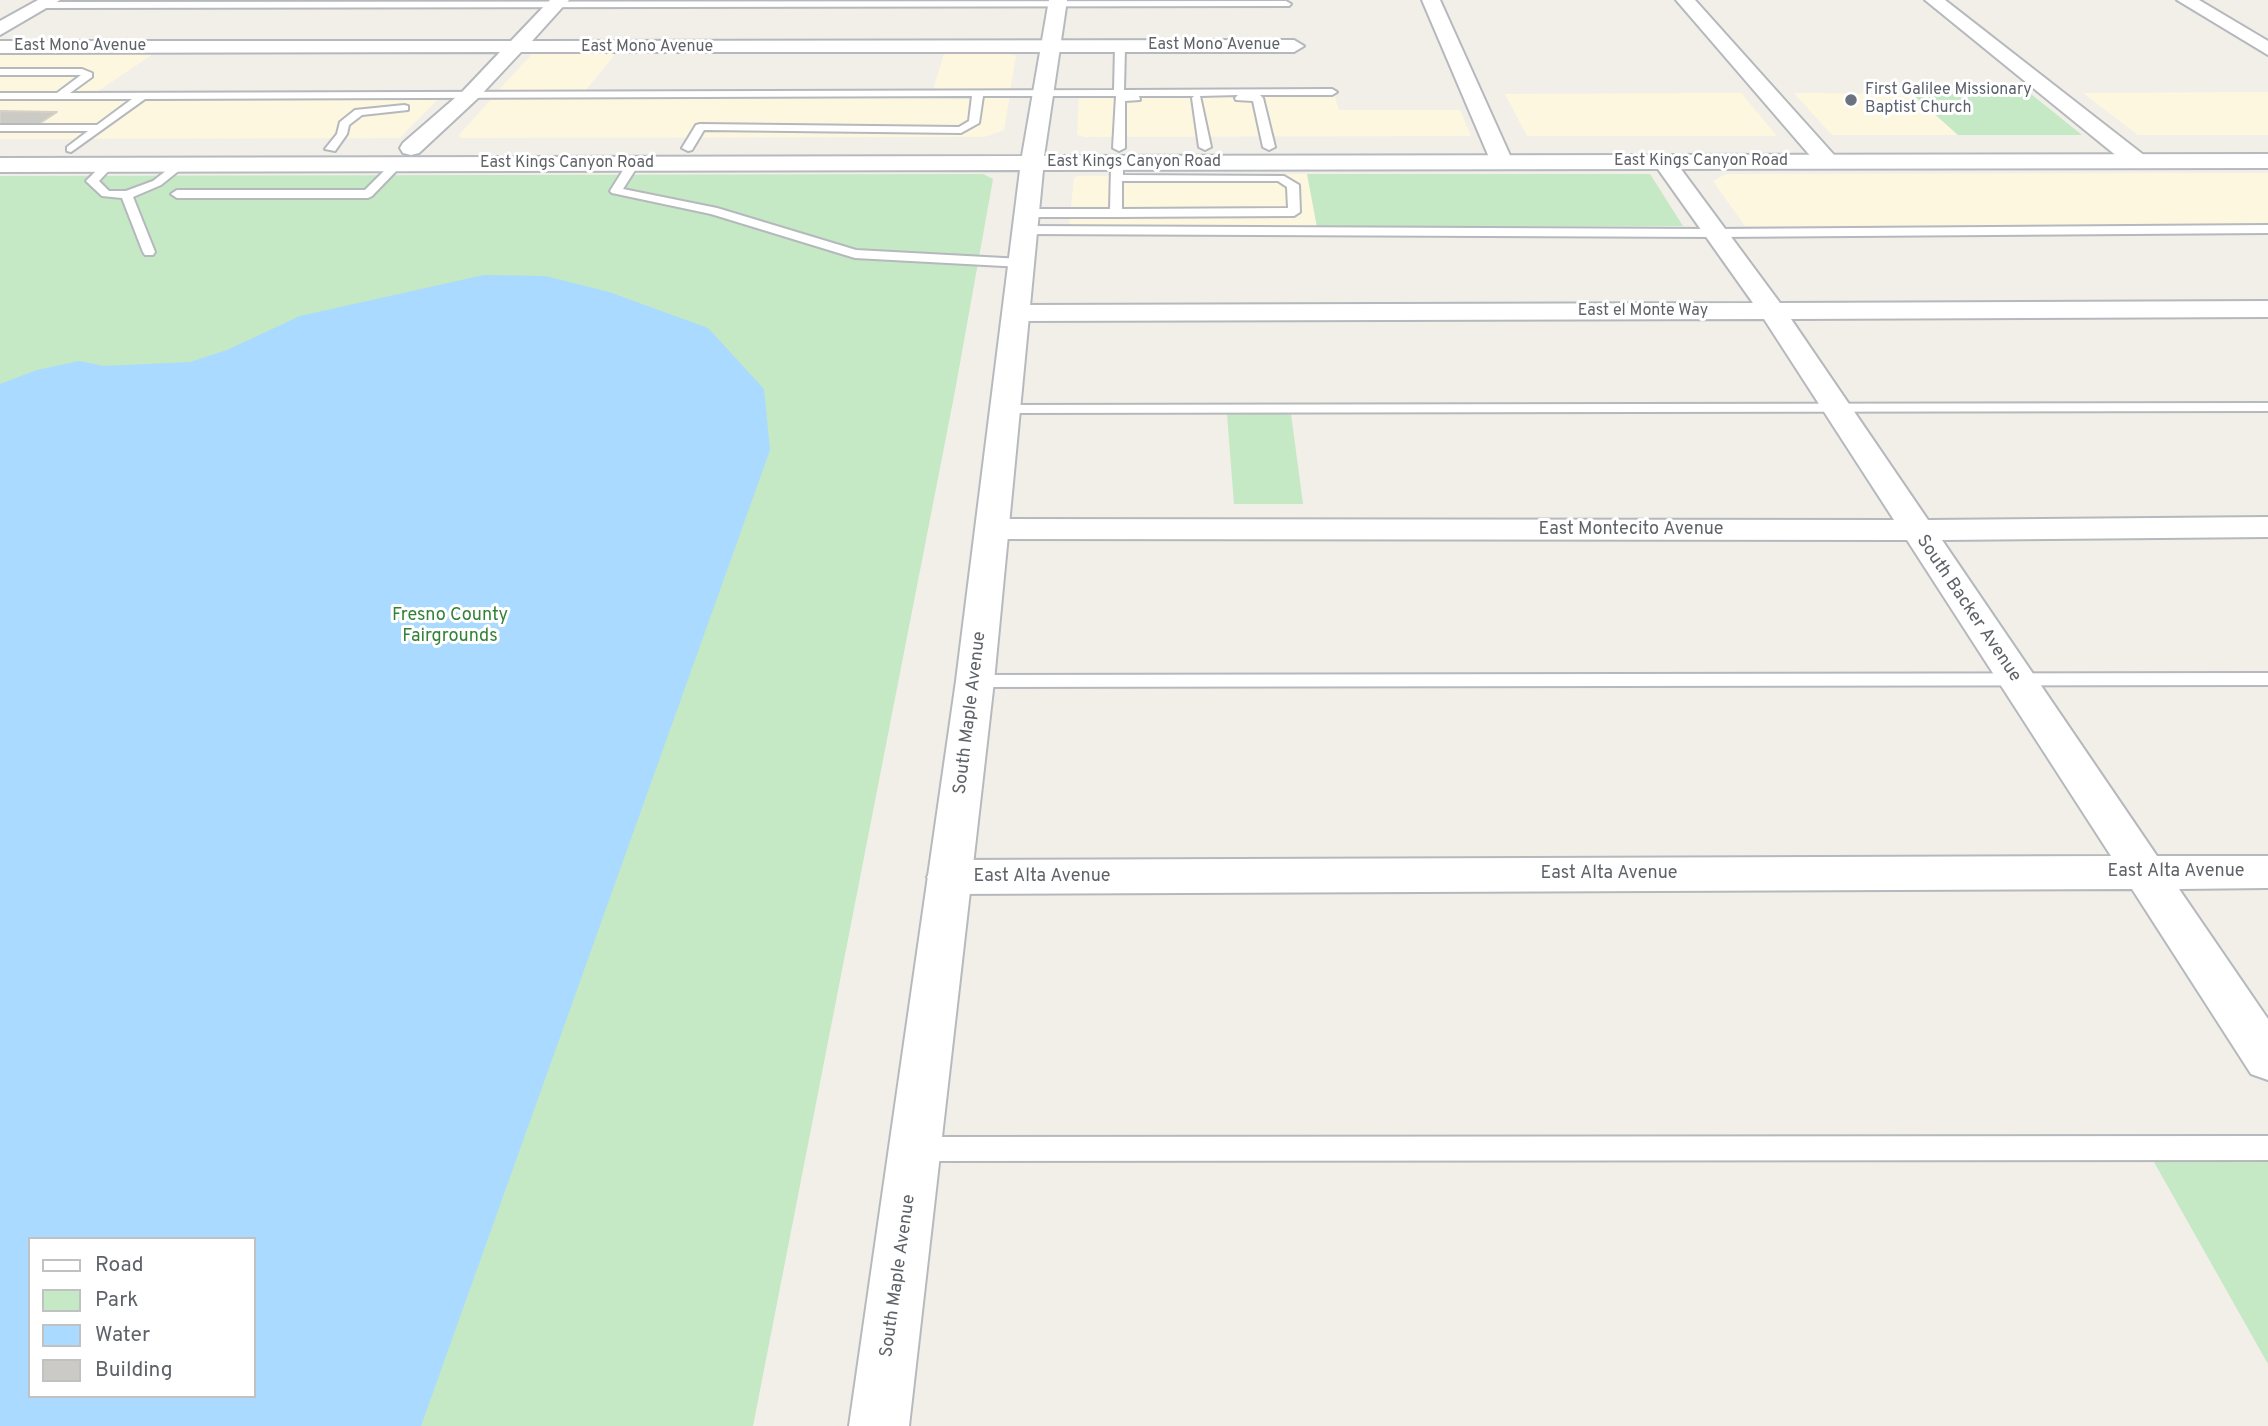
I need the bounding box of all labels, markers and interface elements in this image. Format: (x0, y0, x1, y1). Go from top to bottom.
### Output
street label: East Mono Avenue (1148, 36, 1280, 56)
street label: East Mono Avenue (14, 37, 146, 57)
street label: East Mono Avenue (581, 38, 713, 58)
place label: First Galilee Missionary Baptist Church (1865, 81, 2032, 119)
marker: First Galilee Missionary Baptist Church (1843, 92, 1859, 108)
street label: East Kings Canyon Road (1614, 152, 1788, 172)
street label: East Kings Canyon Road (1047, 153, 1221, 173)
street label: East Kings Canyon Road (480, 154, 654, 174)
street label: East el Monte Way (1578, 302, 1708, 322)
street label: East Montecito Avenue (1538, 519, 1724, 541)
street label: South Backer Avenue (1911, 531, 2025, 687)
park label: Fresno County Fairgrounds (392, 605, 508, 648)
street label: South Maple Avenue (950, 630, 992, 796)
street label: East Alta Avenue (2108, 861, 2244, 883)
street label: East Alta Avenue (1541, 863, 1677, 885)
street label: East Alta Avenue (974, 866, 1110, 888)
street label: South Maple Avenue (877, 1193, 921, 1359)
legend (28, 1237, 256, 1398)
text: Road (95, 1252, 144, 1279)
text: Park (95, 1287, 138, 1314)
text: Water (95, 1322, 150, 1349)
text: Building (95, 1357, 173, 1384)

